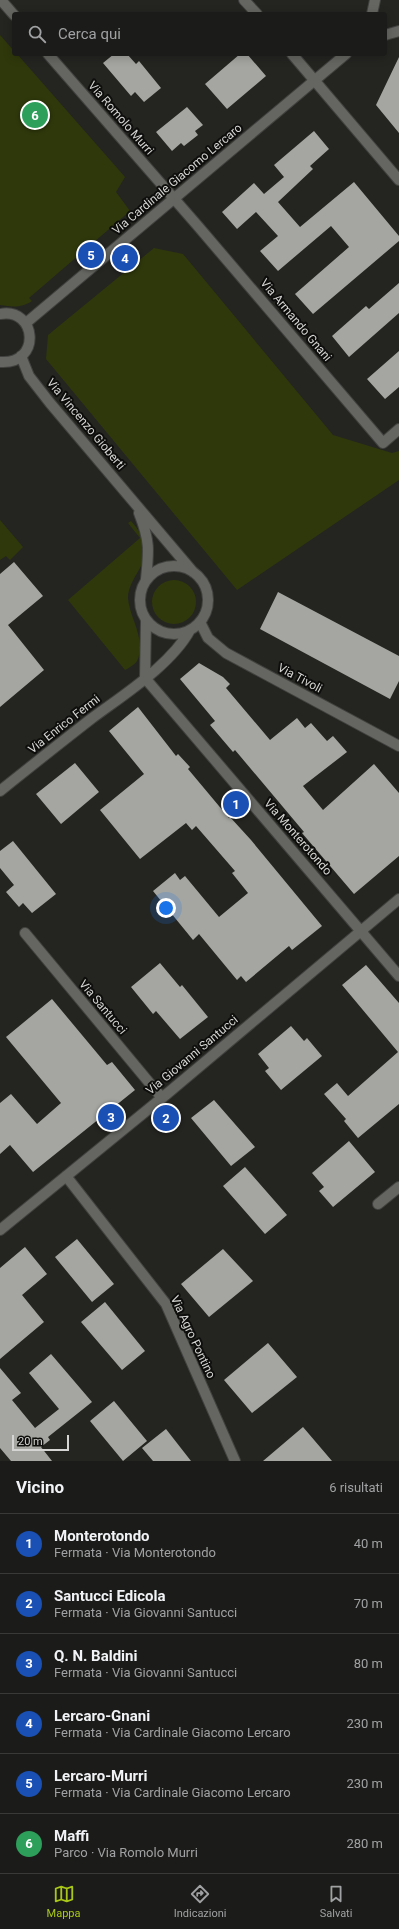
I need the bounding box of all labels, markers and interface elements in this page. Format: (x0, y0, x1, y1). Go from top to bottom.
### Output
search box (12, 12, 387, 56)
icon: search (26, 23, 48, 45)
text: Cerca qui (58, 25, 121, 43)
street label: Via Romolo Murri (85, 78, 157, 158)
pin: 6 (22, 100, 48, 130)
street label: Via Cardinale Giacomo Lercaro (109, 121, 245, 237)
pin: 5 (78, 240, 104, 270)
pin: 4 (112, 243, 138, 273)
street label: Via Armando Gnani (257, 276, 335, 364)
street label: Via Vincenzo Gioberti (44, 376, 128, 472)
street label: Via Tivoli (275, 660, 325, 696)
street label: Via Enrico Fermi (25, 692, 103, 756)
pin: 1 (223, 789, 249, 819)
street label: Via Monterotondo (261, 796, 335, 878)
your location (156, 898, 176, 918)
street label: Via Santucci (76, 977, 130, 1037)
street label: Via Giovanni Santucci (143, 1012, 241, 1098)
pin: 3 (98, 1102, 124, 1132)
pin: 2 (153, 1103, 179, 1133)
street label: Via Agro Pontino (168, 1293, 218, 1381)
scale bar (12, 1433, 69, 1452)
text: 20 m (18, 1435, 43, 1448)
text: Vicino (16, 1477, 64, 1497)
text: 6 risultati (329, 1480, 383, 1495)
text: Monterotondo (54, 1527, 150, 1545)
text: 1 (25, 1536, 33, 1551)
text: 40 m (354, 1536, 383, 1551)
text: Fermata · Via Monterotondo (54, 1545, 216, 1560)
text: Santucci Edicola (54, 1587, 165, 1605)
text: 2 (25, 1596, 33, 1611)
text: 70 m (354, 1596, 383, 1611)
text: Fermata · Via Giovanni Santucci (54, 1605, 237, 1620)
text: Q. N. Baldini (54, 1647, 137, 1665)
text: 3 (25, 1656, 33, 1671)
text: 80 m (354, 1656, 383, 1671)
text: Fermata · Via Giovanni Santucci (54, 1665, 237, 1680)
text: Lercaro-Gnani (54, 1707, 150, 1725)
text: 4 (25, 1716, 33, 1731)
text: 230 m (346, 1716, 383, 1731)
text: Fermata · Via Cardinale Giacomo Lercaro (54, 1725, 291, 1740)
text: Lercaro-Murri (54, 1767, 148, 1785)
text: 5 (25, 1776, 33, 1791)
text: 230 m (346, 1776, 383, 1791)
text: Fermata · Via Cardinale Giacomo Lercaro (54, 1785, 291, 1800)
text: Maffi (54, 1827, 89, 1845)
text: 6 (25, 1836, 33, 1851)
text: 280 m (346, 1836, 383, 1851)
text: Parco · Via Romolo Murri (54, 1845, 198, 1860)
tab: Mappa (47, 1883, 81, 1920)
tab: Indicazioni (174, 1883, 227, 1920)
tab: Salvati (320, 1883, 352, 1920)

